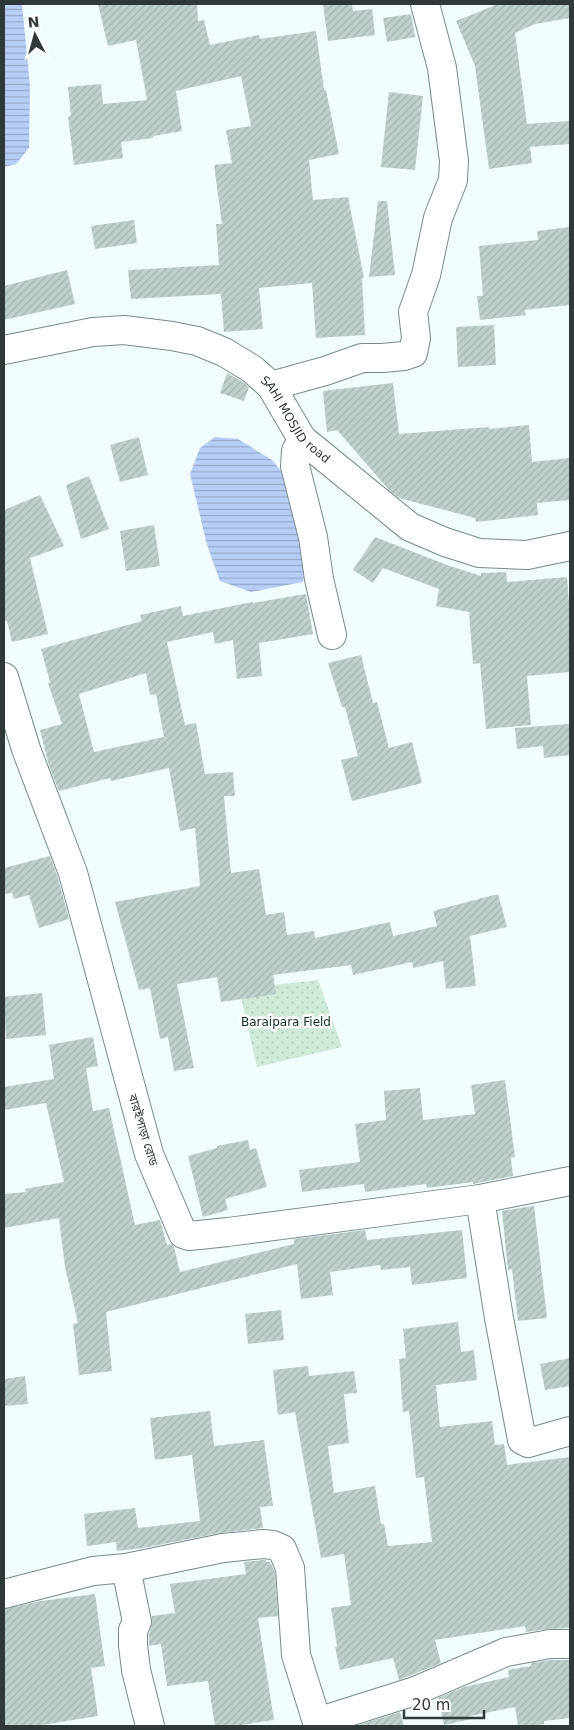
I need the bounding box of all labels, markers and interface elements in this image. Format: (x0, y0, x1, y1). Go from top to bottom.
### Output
north arrow (10, 10, 60, 60)
text: N (27, 14, 40, 31)
street label: SAHI MOSJID road (258, 373, 333, 466)
park label: Baraipara Field (241, 1015, 331, 1029)
street label: বারইপাড়া রোড (125, 1091, 162, 1168)
scale bar (404, 1688, 484, 1720)
text: 20 m (412, 1696, 450, 1714)

